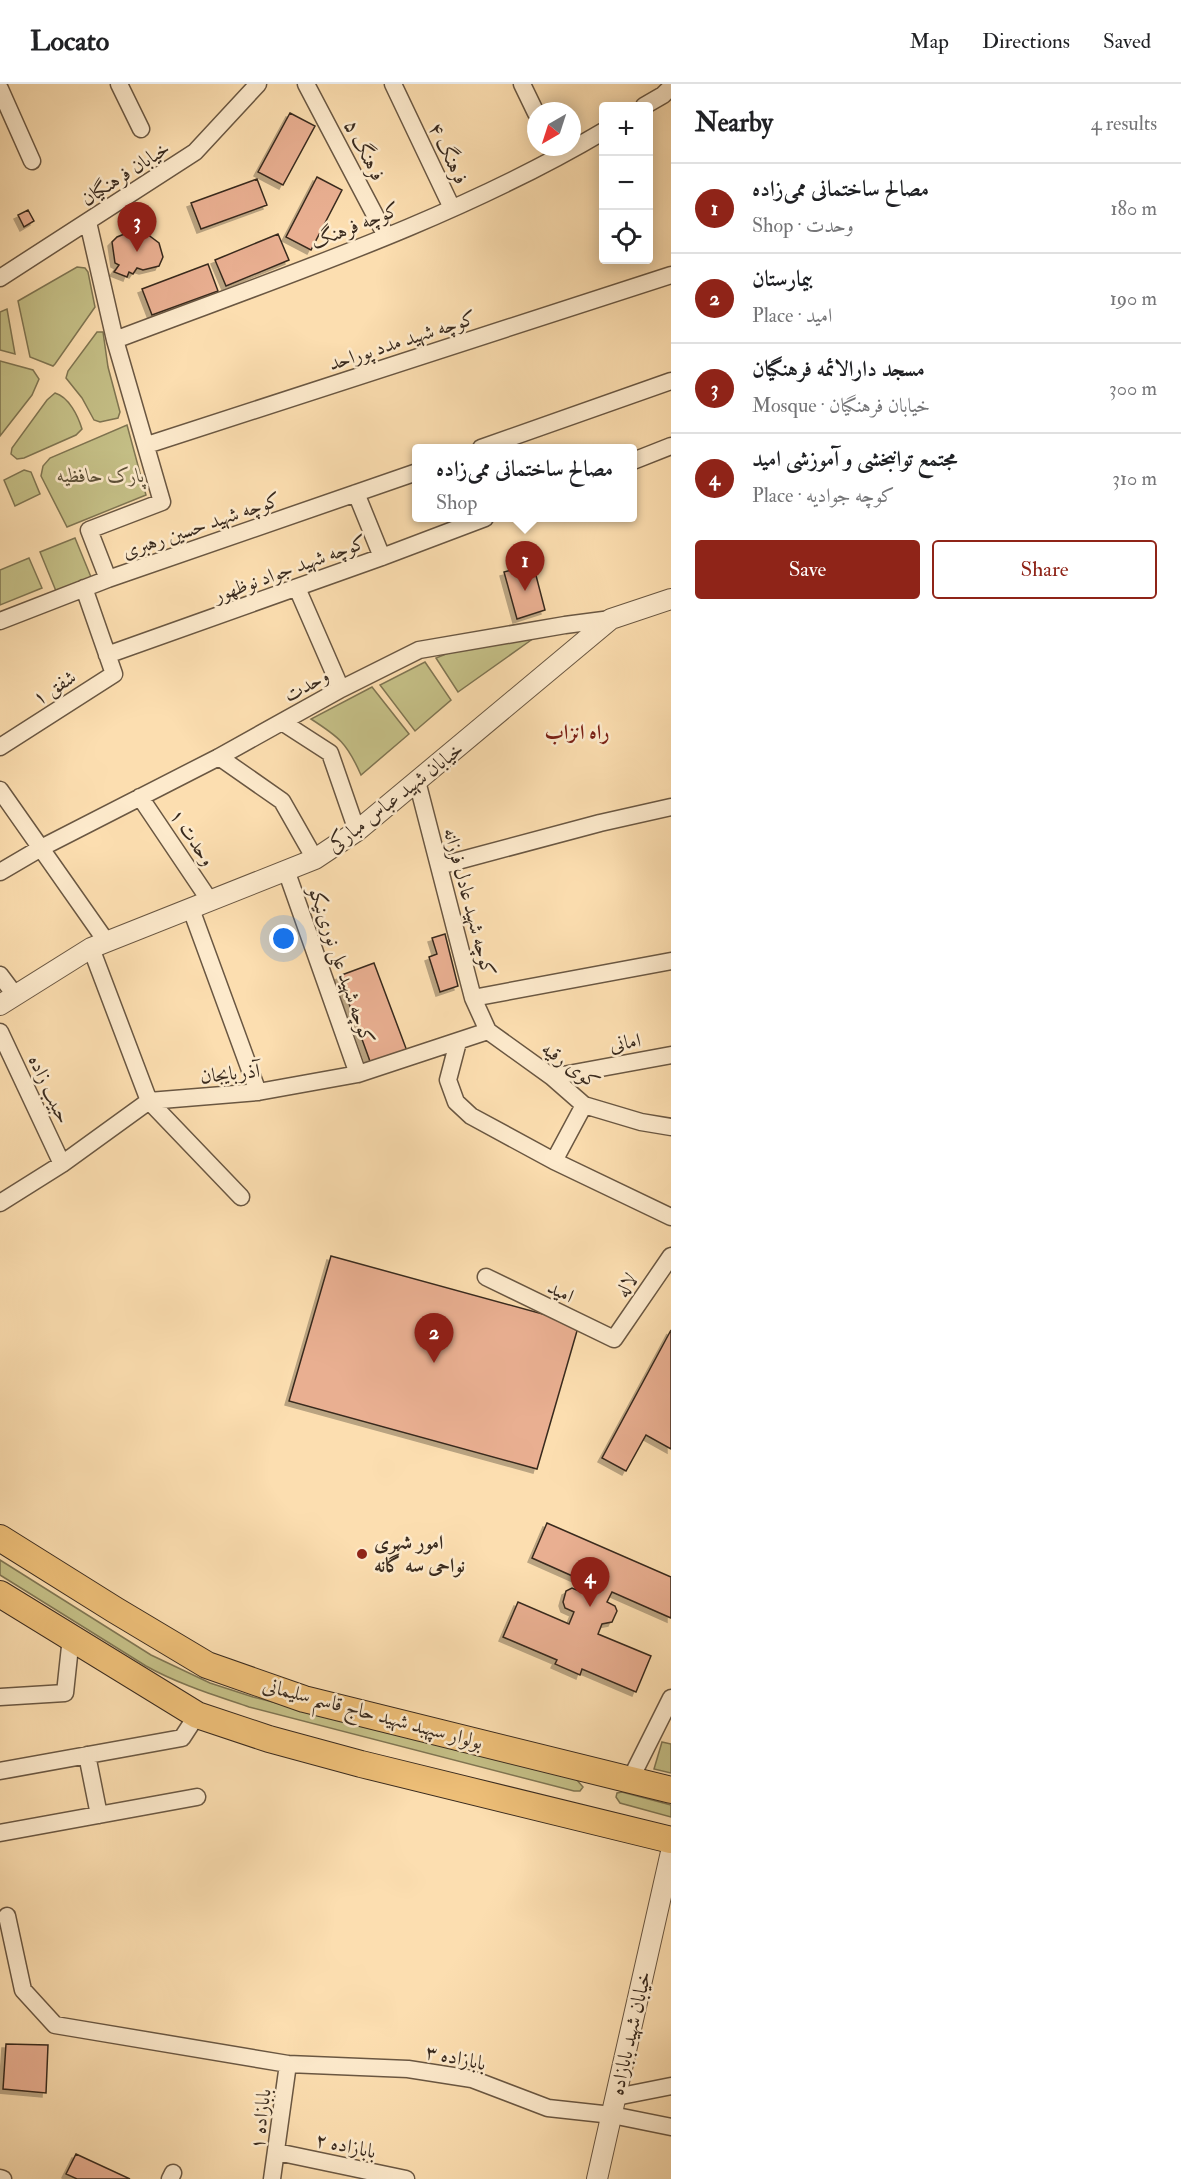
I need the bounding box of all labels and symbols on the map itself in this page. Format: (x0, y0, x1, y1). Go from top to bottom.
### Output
north arrow (527, 102, 581, 156)
street label: فرهنگ ۵ (339, 115, 391, 185)
street label: فرهنگ ۴ (423, 118, 475, 188)
street label: خیابان فرهنگیان (76, 135, 174, 211)
street label: کوچه فرهنگ (307, 195, 404, 255)
pin: 3 (118, 202, 156, 252)
street label: کوچه شهید مدد پوراحد (325, 305, 480, 378)
park label: پارک حافظیه (57, 463, 147, 490)
street label: کوچه شهید حسین رهبری (119, 487, 284, 565)
street label: کوچه شهید جواد نوظهور (208, 529, 370, 609)
pin: 1 (506, 542, 544, 591)
street label: وحدت (279, 663, 333, 708)
street label: شفق ۱ (28, 664, 81, 710)
district label: راه انزاب (544, 719, 610, 746)
street label: خیابان شهید عباس مبارکی (322, 736, 468, 858)
street label: وحدت ۱ (164, 804, 221, 871)
street label: کوچه شهید عادل فرزانه (437, 825, 501, 979)
street label: کوچه شهید علی نوری‌نیکو (300, 881, 380, 1048)
your location (269, 924, 298, 953)
street label: امانی (607, 1027, 643, 1058)
street label: کوی رقیه (537, 1036, 605, 1095)
street label: حبیب زاده (22, 1051, 76, 1128)
street label: آذربایجان (199, 1058, 264, 1089)
street label: لاله (609, 1268, 643, 1302)
street label: امید (543, 1274, 578, 1309)
pin: 2 (414, 1314, 454, 1363)
place label: امور شهری نواحی سه گانه (374, 1530, 465, 1578)
marker: امور شهری نواحی سه گانه (355, 1547, 369, 1561)
pin: 4 (570, 1558, 610, 1607)
street label: بولوار سپهبد شهید حاج قاسم سلیمانی (258, 1672, 486, 1762)
street label: خیابان شهید بابازاده (604, 1969, 657, 2098)
street label: بابازاده ۳ (423, 2039, 489, 2076)
street label: بابازاده ۱ (244, 2087, 277, 2151)
street label: بابازاده ۲ (313, 2127, 379, 2164)

